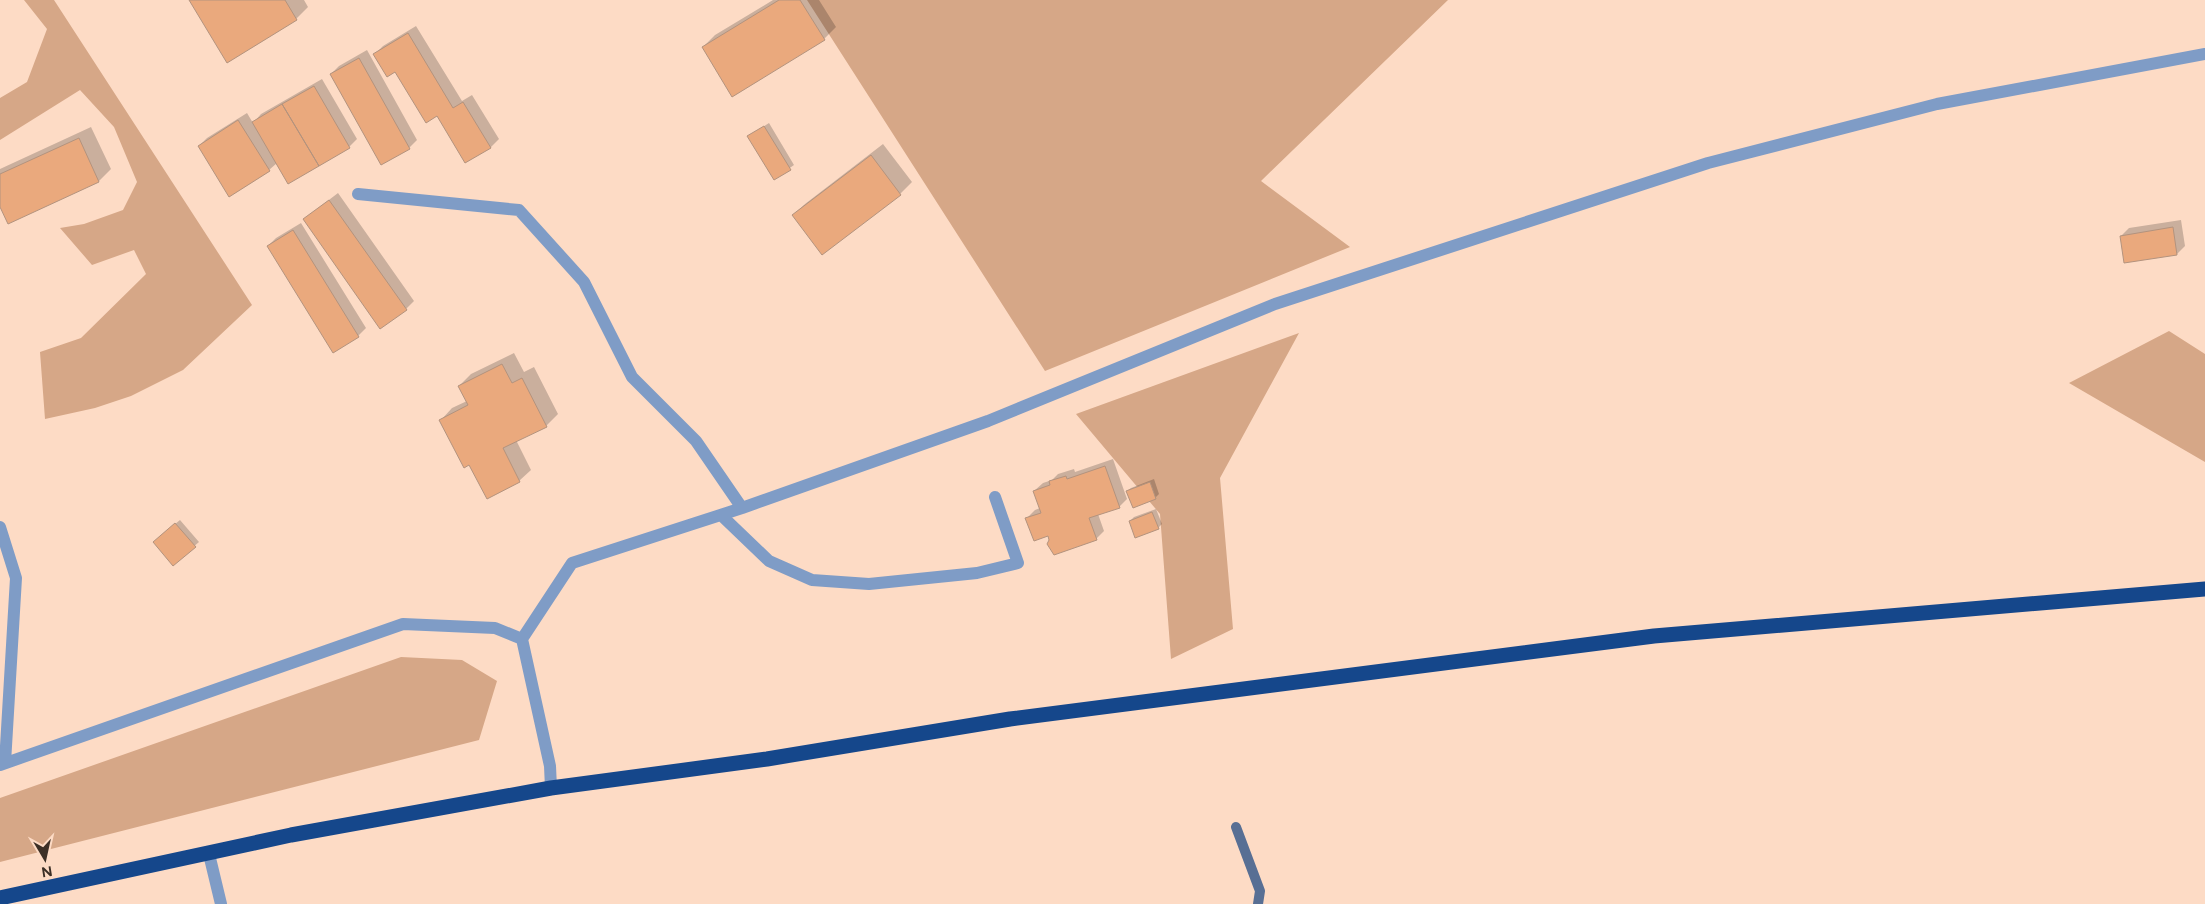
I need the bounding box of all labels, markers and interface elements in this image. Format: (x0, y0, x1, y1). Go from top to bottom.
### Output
north arrow (20, 834, 70, 884)
text: N (40, 862, 54, 881)

